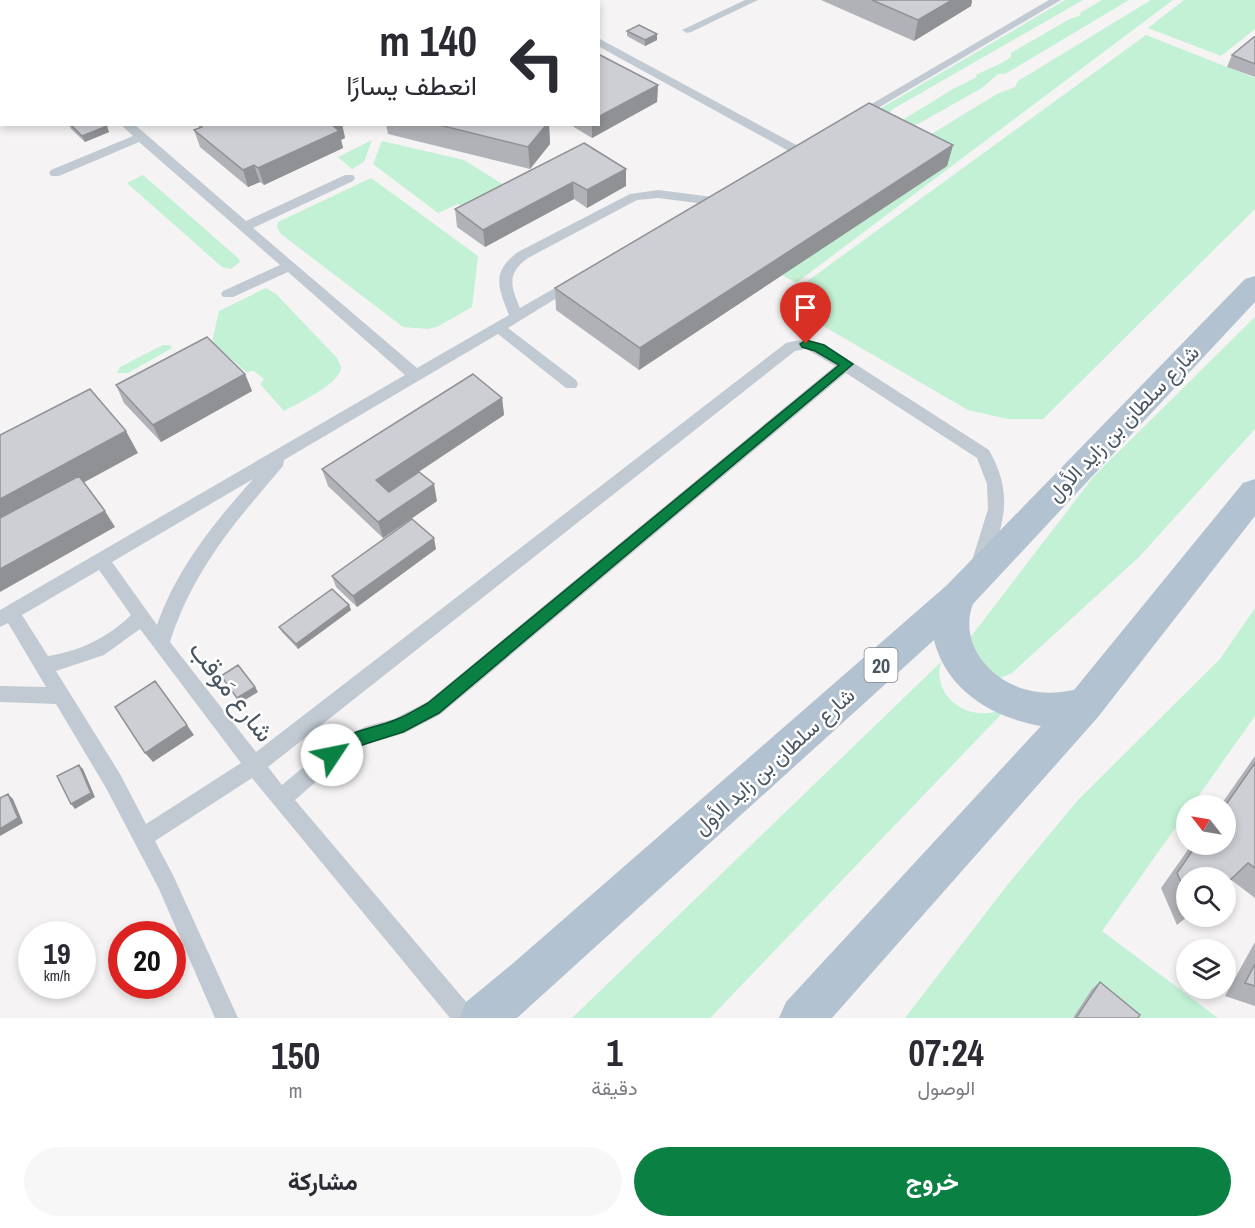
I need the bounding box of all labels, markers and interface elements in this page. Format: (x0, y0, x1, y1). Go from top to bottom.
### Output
text: 140 m (379, 13, 477, 69)
icon: left (498, 24, 576, 102)
text: انعطف يسارًا (346, 67, 477, 103)
pin (780, 282, 831, 344)
icon: arrive (789, 291, 822, 324)
street label: شارع سلطان بن زايد الأول (1040, 338, 1206, 508)
street label: شارع مَوقب (181, 633, 283, 750)
road number: 20 (864, 648, 898, 682)
street label: شارع سلطان بن زايد الأول (687, 681, 861, 841)
position arrow (300, 723, 364, 787)
north arrow (1176, 795, 1236, 855)
map controls (1176, 795, 1236, 999)
button: search (1176, 867, 1236, 927)
speed limit sign: 20 (108, 921, 186, 999)
text: 19 (43, 933, 71, 973)
button: layers (1176, 939, 1236, 999)
text: km/h (44, 965, 70, 986)
text: 1 (606, 1029, 623, 1077)
text: 07:24 (909, 1029, 984, 1077)
text: 150 (271, 1032, 320, 1080)
text: دقيقة (591, 1074, 638, 1101)
text: الوصول (917, 1074, 975, 1101)
text: m (289, 1077, 302, 1104)
button: مشاركة (24, 1147, 622, 1216)
button: خروج (634, 1147, 1231, 1216)

